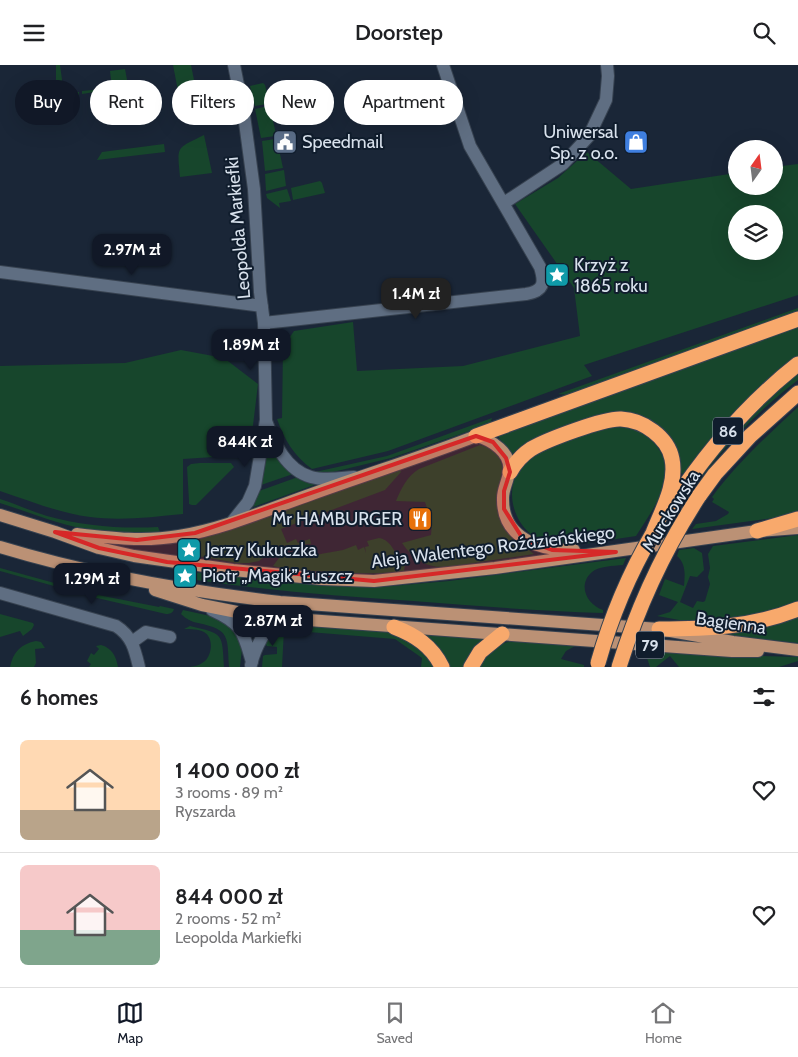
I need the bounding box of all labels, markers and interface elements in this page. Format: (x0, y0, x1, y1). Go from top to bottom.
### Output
icon: menu (20, 19, 48, 47)
text: Doorstep (355, 19, 443, 46)
icon: search (750, 19, 778, 47)
chip: Buy (15, 80, 80, 125)
chip: Rent (90, 80, 162, 125)
chip: Filters (172, 80, 254, 125)
chip: New (264, 80, 334, 125)
chip: Apartment (344, 80, 463, 125)
place label: Uniwersal Sp. z o.o. (543, 121, 619, 164)
public building icon: Speedmail (272, 129, 298, 155)
shop icon: Uniwersal Sp. z o.o. (623, 129, 649, 155)
place label: Speedmail (302, 131, 384, 153)
north arrow (728, 140, 782, 195)
map controls (728, 140, 783, 260)
street label: Leopolda Markiefki (221, 156, 255, 300)
button: layers (728, 205, 783, 260)
pin: 2.97M zł (80, 233, 184, 276)
text: 2.97M zł (103, 240, 161, 259)
place label: Krzyż z 1865 roku (574, 254, 648, 297)
place icon: Krzyż z 1865 roku (544, 262, 570, 288)
pin: 1.4M zł (370, 277, 462, 320)
text: 1.4M zł (392, 284, 440, 303)
pin: 1.89M zł (199, 329, 303, 371)
text: 1.89M zł (223, 335, 279, 354)
road number: 86 (713, 417, 743, 445)
pin: 844K zł (199, 425, 291, 468)
text: 844K zł (218, 432, 272, 451)
street label: Murckowska (637, 466, 705, 556)
restaurant icon: Mr HAMBURGER (407, 506, 433, 532)
place label: Mr HAMBURGER (272, 508, 402, 530)
street label: Aleja Walentego Roździeńskiego (370, 521, 616, 573)
place icon: Jerzy Kukuczka (176, 537, 202, 563)
place label: Jerzy Kukuczka (205, 539, 317, 561)
pin: 1.29M zł (40, 563, 144, 605)
place icon: Piotr „Magik” Łuszcz (172, 563, 198, 589)
place label: Piotr „Magik” Łuszcz (202, 565, 353, 587)
text: 1.29M zł (64, 569, 120, 588)
pin: 2.87M zł (221, 605, 325, 647)
street label: Bagienna (695, 607, 768, 639)
text: 2.87M zł (244, 611, 302, 630)
road number: 79 (636, 631, 664, 659)
icon: filters (750, 683, 778, 711)
text: 6 homes (20, 685, 98, 710)
text: 1 400 000 zł (175, 758, 299, 783)
icon: home (60, 760, 120, 820)
icon: heart (750, 776, 778, 804)
text: 3 rooms · 89 m² (175, 783, 283, 802)
text: Ryszarda (175, 802, 236, 821)
text: 844 000 zł (175, 884, 283, 909)
icon: home (60, 885, 120, 945)
icon: heart (750, 901, 778, 929)
text: 2 rooms · 52 m² (175, 909, 281, 928)
text: Leopolda Markiefki (175, 928, 302, 947)
tab: Map (116, 999, 144, 1047)
tab: Saved (376, 999, 413, 1047)
tab: Home (645, 999, 682, 1047)

